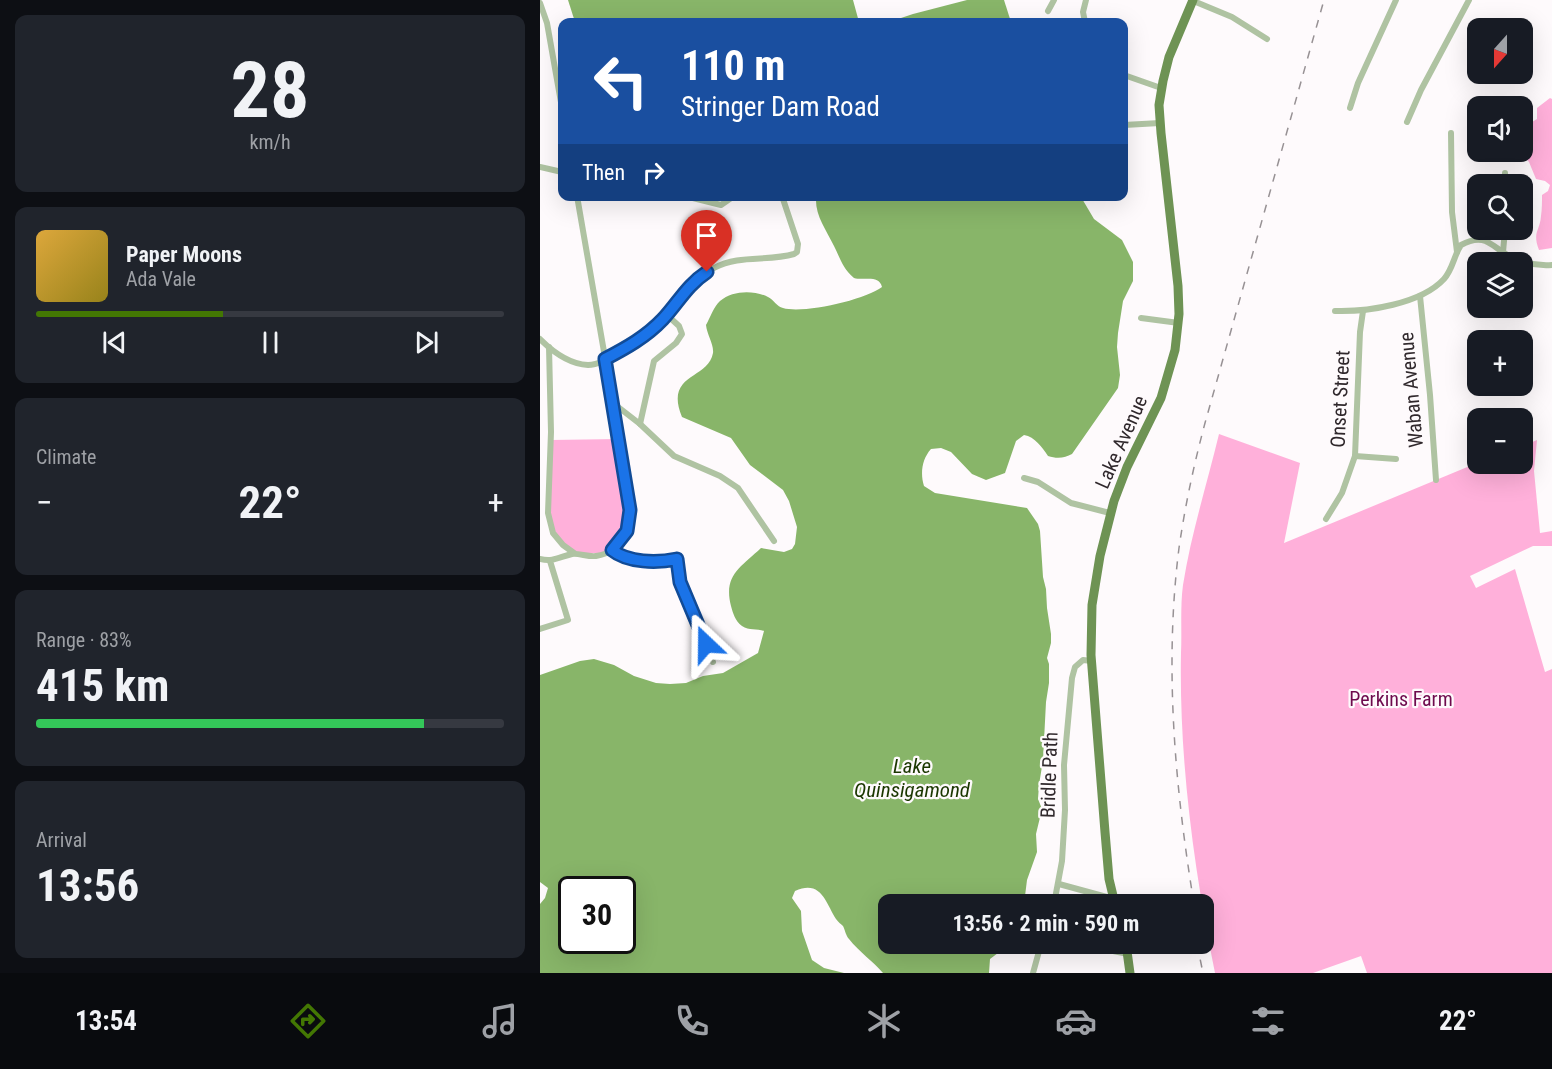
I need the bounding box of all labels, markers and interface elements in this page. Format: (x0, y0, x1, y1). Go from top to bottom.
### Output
north arrow (1467, 18, 1533, 84)
map controls (1467, 18, 1533, 474)
text: 110 m (681, 41, 786, 90)
icon: left (582, 42, 660, 120)
text: 28 (231, 45, 309, 136)
text: Stringer Dam Road (681, 91, 880, 123)
button: sound (1467, 96, 1533, 162)
text: km/h (249, 130, 291, 154)
icon: right (637, 156, 670, 189)
text: Then (582, 160, 625, 185)
button: search (1467, 174, 1533, 240)
pin (681, 210, 732, 272)
icon: arrive (690, 219, 723, 252)
text: Paper Moons (126, 242, 242, 267)
button: layers (1467, 252, 1533, 318)
text: Ada Vale (126, 267, 196, 291)
icon: previous (98, 326, 131, 359)
icon: pause (254, 326, 287, 359)
icon: next (410, 326, 443, 359)
button: + (1467, 330, 1533, 396)
street label: Waban Avenue (1394, 331, 1428, 449)
street label: Onset Street (1325, 350, 1355, 448)
street label: Lake Avenue (1090, 392, 1152, 492)
button: − (1467, 408, 1533, 474)
text: Climate (36, 445, 96, 469)
text: 22° (239, 476, 302, 529)
text: − (36, 483, 53, 522)
text: + (488, 483, 504, 522)
position arrow (674, 612, 738, 676)
text: Range · 83% (36, 628, 132, 652)
text: 415 km (36, 659, 169, 712)
park label: Perkins Farm (1349, 687, 1453, 711)
street label: Bridle Path (1036, 731, 1062, 819)
water label: Lake Quinsigamond (854, 754, 971, 802)
text: Arrival (36, 828, 87, 852)
text: 13:56 (36, 859, 139, 912)
speed limit sign: 30 (558, 876, 636, 954)
text: 13:56 · 2 min · 590 m (953, 911, 1139, 936)
icon: directions (287, 1000, 329, 1042)
icon: music (479, 1000, 521, 1042)
icon: phone (671, 1000, 713, 1042)
icon: climate (863, 1000, 905, 1042)
icon: car (1055, 1000, 1097, 1042)
icon: filters (1247, 1000, 1289, 1042)
text: 13:54 (75, 1005, 137, 1037)
text: 22° (1439, 1005, 1477, 1037)

